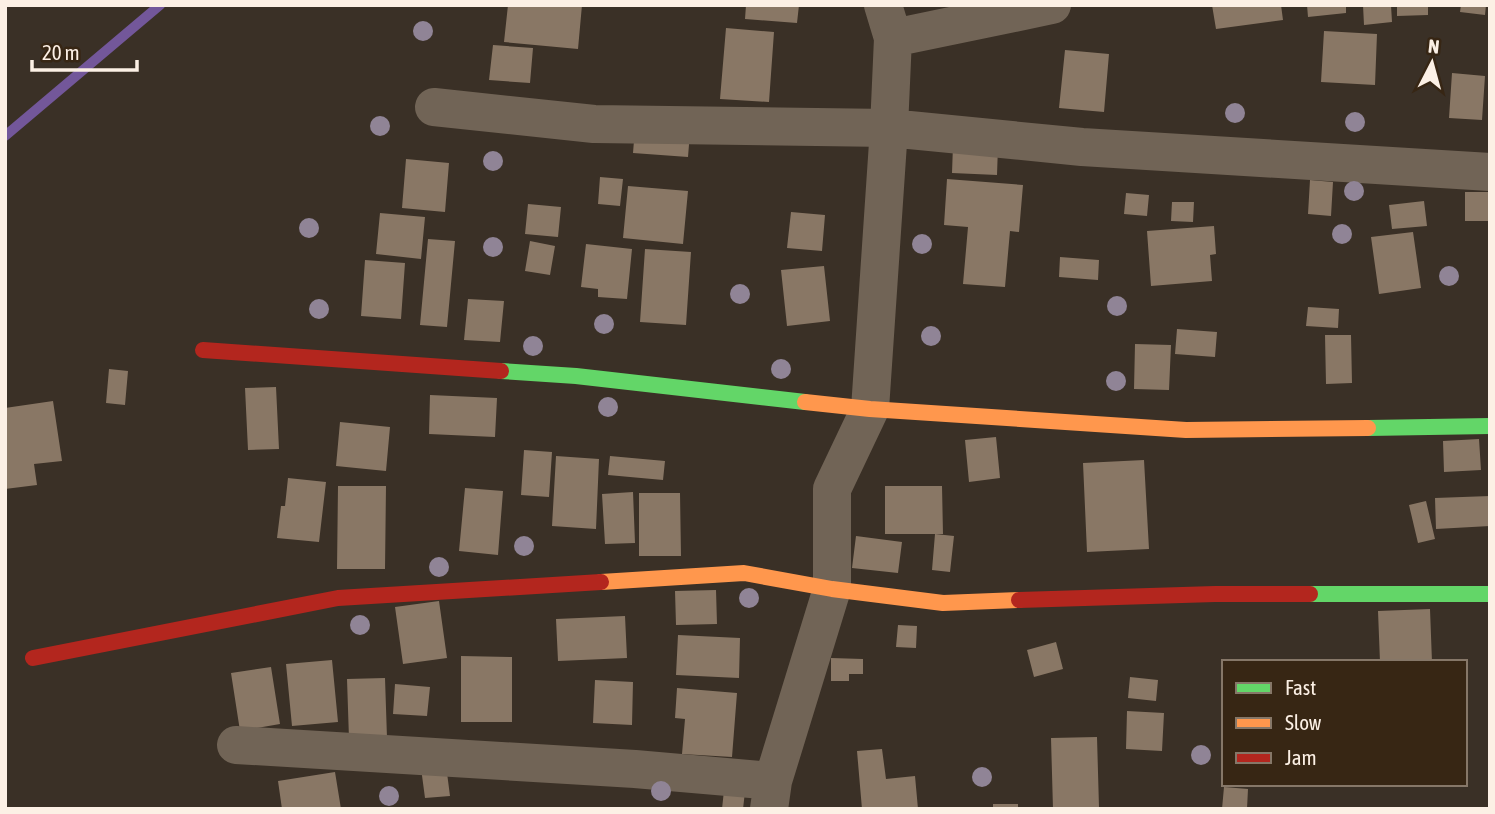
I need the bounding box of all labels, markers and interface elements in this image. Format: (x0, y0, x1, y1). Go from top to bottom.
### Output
scale bar (32, 28, 136, 72)
north arrow (1397, 28, 1467, 98)
text: N (1427, 35, 1441, 58)
text: 20 m (42, 40, 80, 64)
legend (1222, 660, 1467, 786)
text: Fast (1285, 675, 1316, 699)
text: Slow (1285, 710, 1322, 734)
text: Jam (1285, 745, 1317, 769)

